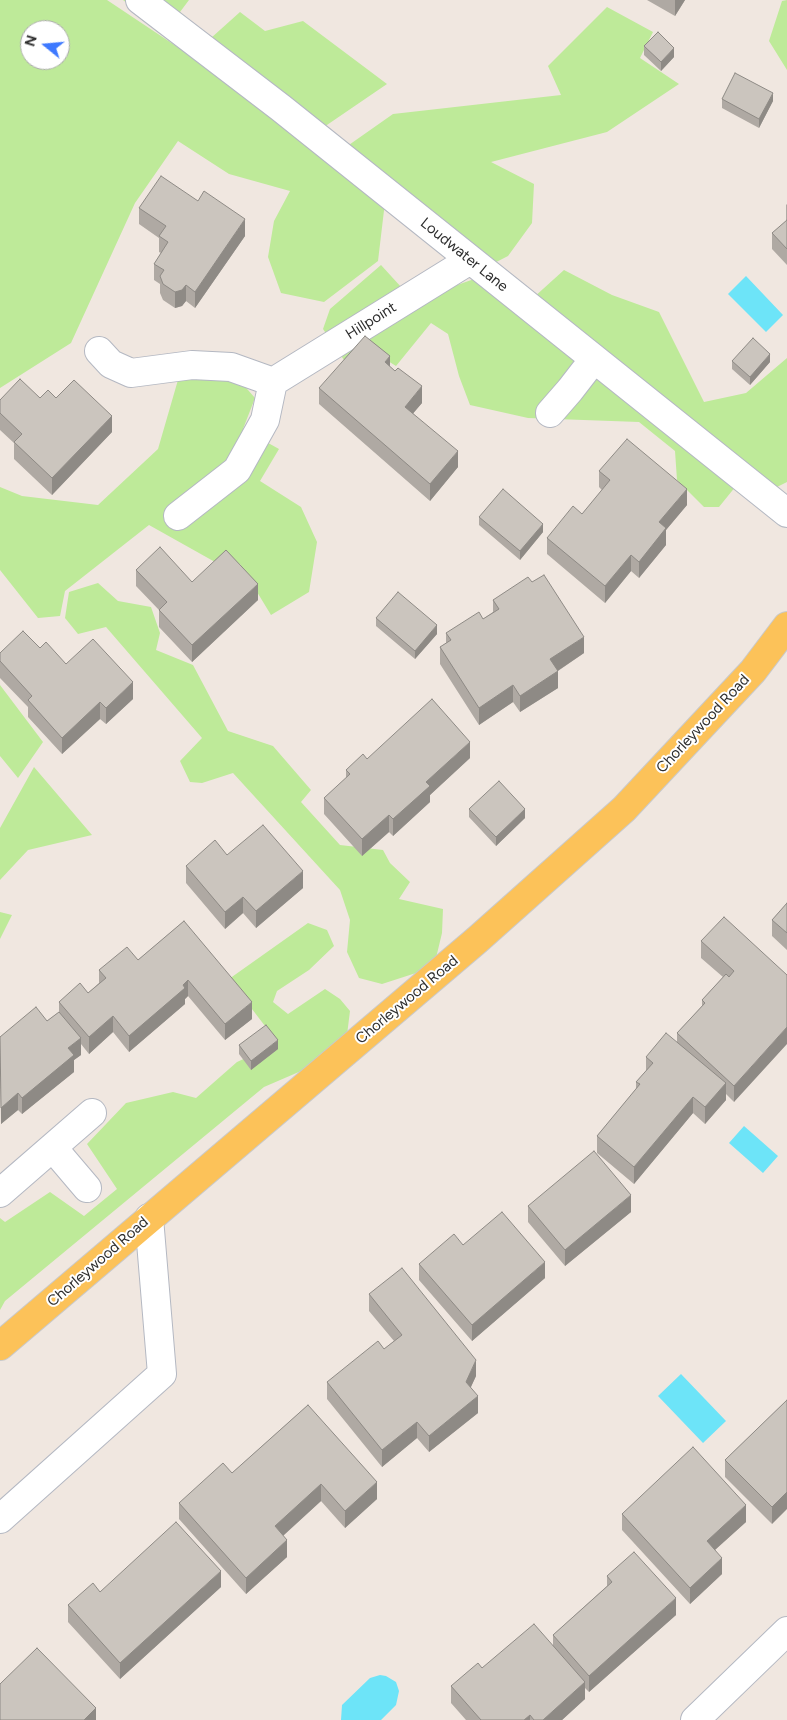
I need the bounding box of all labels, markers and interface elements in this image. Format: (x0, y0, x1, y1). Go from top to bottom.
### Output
north arrow (20, 20, 70, 70)
text: N (21, 33, 41, 48)
street label: Loudwater Lane (417, 214, 511, 296)
street label: Hillpoint (342, 298, 400, 344)
street label: Chorleywood Road (653, 671, 753, 777)
street label: Chorleywood Road (352, 952, 462, 1048)
street label: Chorleywood Road (44, 1213, 152, 1311)

